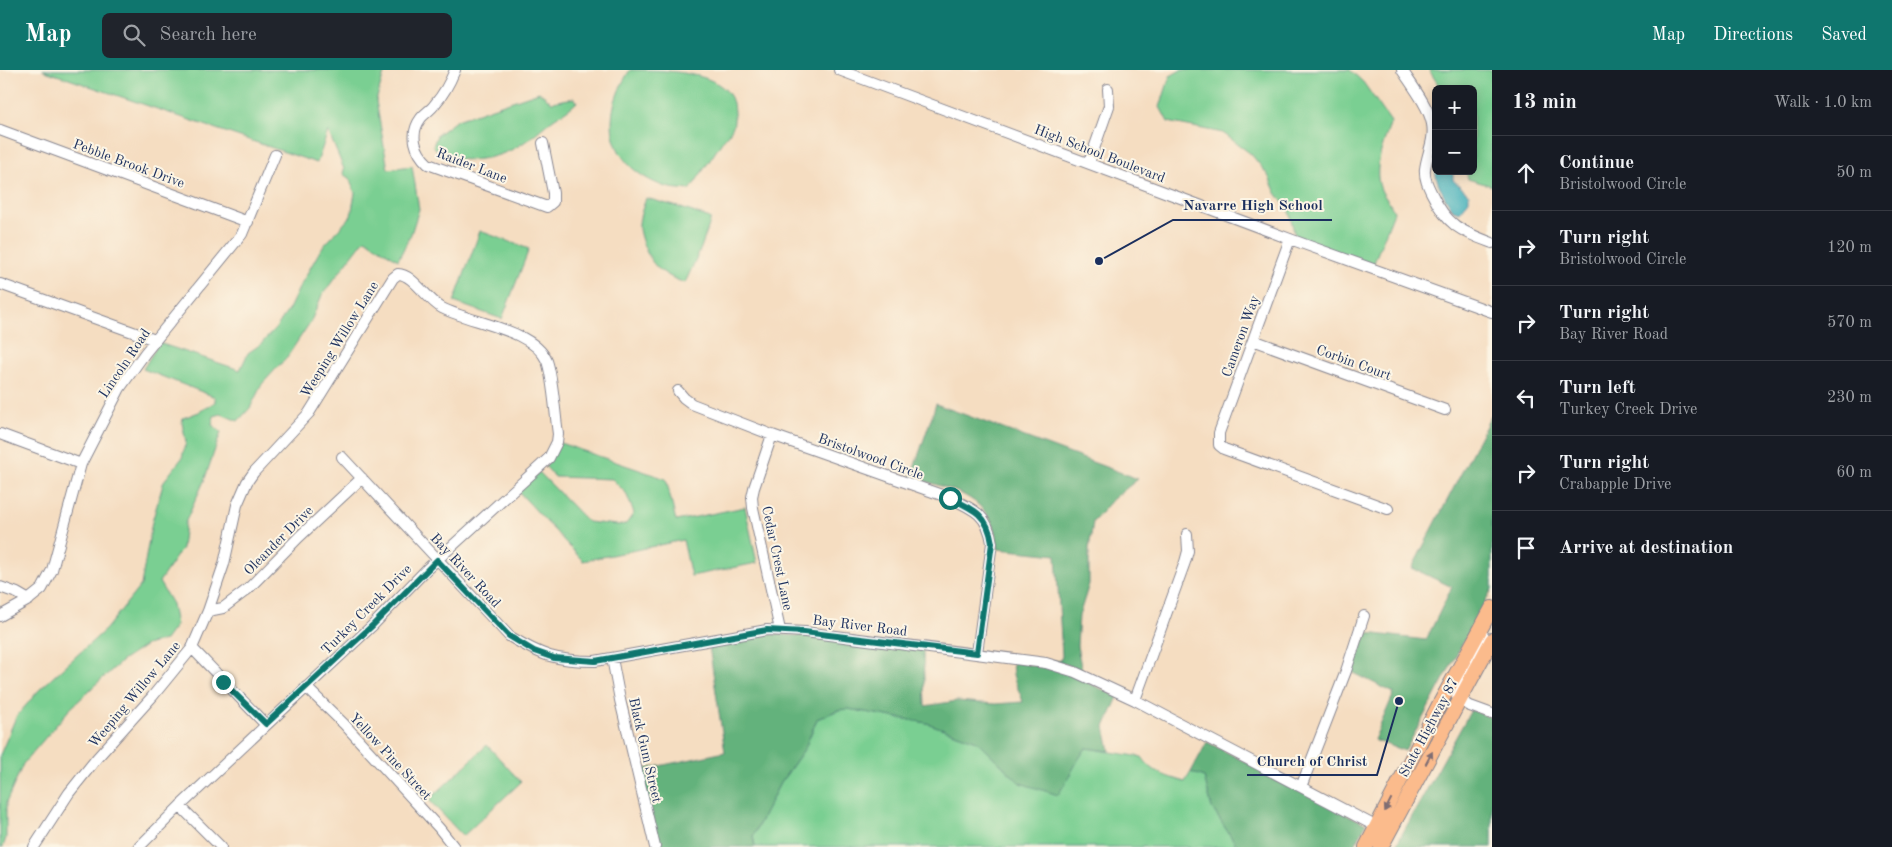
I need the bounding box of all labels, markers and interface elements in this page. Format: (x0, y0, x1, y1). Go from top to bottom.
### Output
search box (102, 13, 452, 58)
icon: search (120, 21, 148, 49)
text: Map (25, 23, 72, 47)
text: Search here (160, 26, 257, 45)
text: Map (1652, 26, 1685, 44)
text: Directions (1713, 26, 1793, 44)
text: Saved (1821, 26, 1867, 44)
map controls (1432, 85, 1477, 175)
button: + (1432, 85, 1477, 130)
text: 13 min (1512, 92, 1577, 113)
text: Walk · 1.0 km (1774, 95, 1872, 111)
street label: High School Boulevard (1032, 122, 1167, 185)
button: − (1432, 130, 1477, 175)
street label: Pebble Brook Drive (71, 137, 186, 191)
street label: Raider Lane (434, 146, 509, 186)
text: Continue (1559, 154, 1634, 173)
icon: ahead (1512, 159, 1540, 187)
text: 50 m (1836, 165, 1872, 181)
text: Bristolwood Circle (1559, 177, 1686, 193)
callout: Navarre High School (1173, 190, 1332, 220)
text: Navarre High School (1183, 199, 1323, 214)
text: Turn right (1559, 229, 1649, 248)
icon: right (1512, 234, 1540, 262)
text: 120 m (1827, 240, 1872, 256)
text: Bristolwood Circle (1559, 252, 1686, 268)
street label: Weeping Willow Lane (298, 279, 381, 400)
street label: Cameron Way (1220, 293, 1262, 379)
text: Turn right (1559, 304, 1649, 323)
icon: right (1512, 309, 1540, 337)
text: 570 m (1827, 315, 1872, 331)
street label: Lincoln Road (97, 326, 153, 401)
text: Bay River Road (1559, 327, 1668, 343)
street label: Corbin Court (1314, 343, 1393, 383)
text: Turn left (1559, 379, 1636, 398)
icon: left (1512, 384, 1540, 412)
text: 230 m (1827, 390, 1872, 406)
text: Turkey Creek Drive (1559, 402, 1697, 418)
street label: Bristolwood Circle (816, 431, 925, 483)
text: Turn right (1559, 454, 1649, 473)
icon: right (1512, 459, 1540, 487)
text: 60 m (1836, 465, 1872, 481)
text: Crabapple Drive (1559, 477, 1671, 493)
route start (939, 487, 962, 510)
street label: Oleander Drive (241, 503, 316, 578)
street label: Cedar Crest Lane (759, 505, 795, 612)
street label: Bay River Road (428, 531, 503, 610)
icon: arrive (1512, 534, 1540, 562)
text: Arrive at destination (1559, 539, 1733, 558)
street label: Turkey Creek Drive (319, 562, 414, 657)
street label: Bay River Road (812, 613, 908, 639)
street label: Weeping Willow Lane (86, 639, 183, 750)
route end (212, 671, 235, 694)
street label: State Highway 87 (1397, 675, 1461, 780)
street label: Black Gum Street (626, 696, 664, 804)
street label: Yellow Pine Street (347, 711, 434, 803)
callout: Church of Christ (1247, 745, 1377, 775)
one-way arrow (1425, 750, 1433, 765)
text: Church of Christ (1257, 755, 1368, 770)
one-way arrow (1384, 798, 1392, 813)

